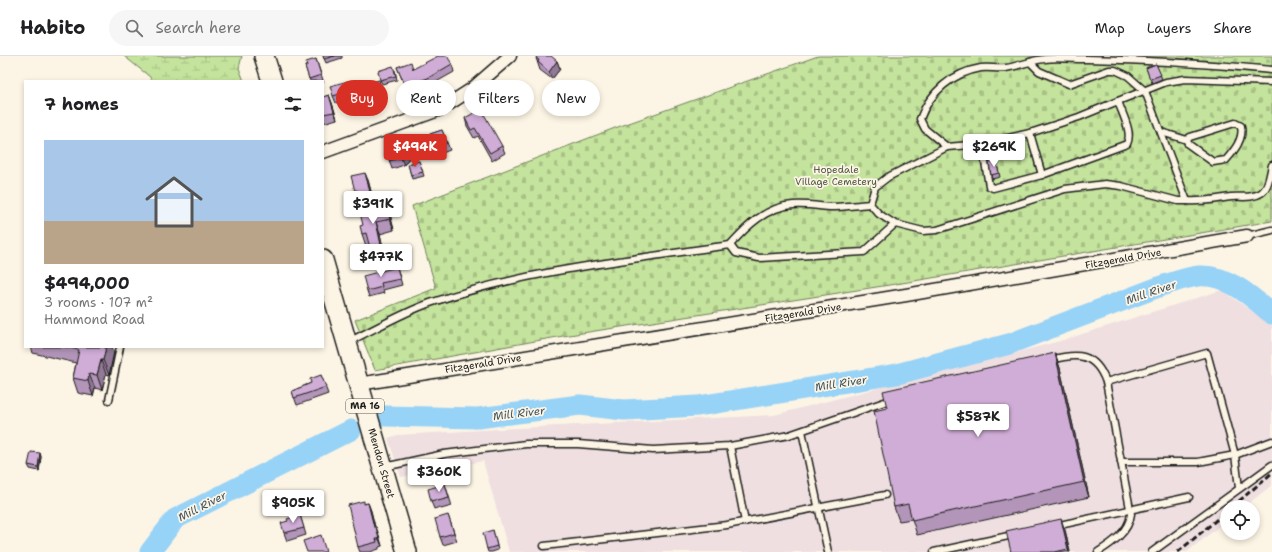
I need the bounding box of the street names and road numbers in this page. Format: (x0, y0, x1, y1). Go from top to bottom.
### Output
street label: Fitzgerald Drive (1084, 245, 1163, 272)
street label: Fitzgerald Drive (764, 300, 843, 325)
street label: Fitzgerald Drive (444, 351, 523, 376)
road number: MA 16 (346, 399, 384, 413)
street label: Mendon Street (365, 427, 398, 500)

